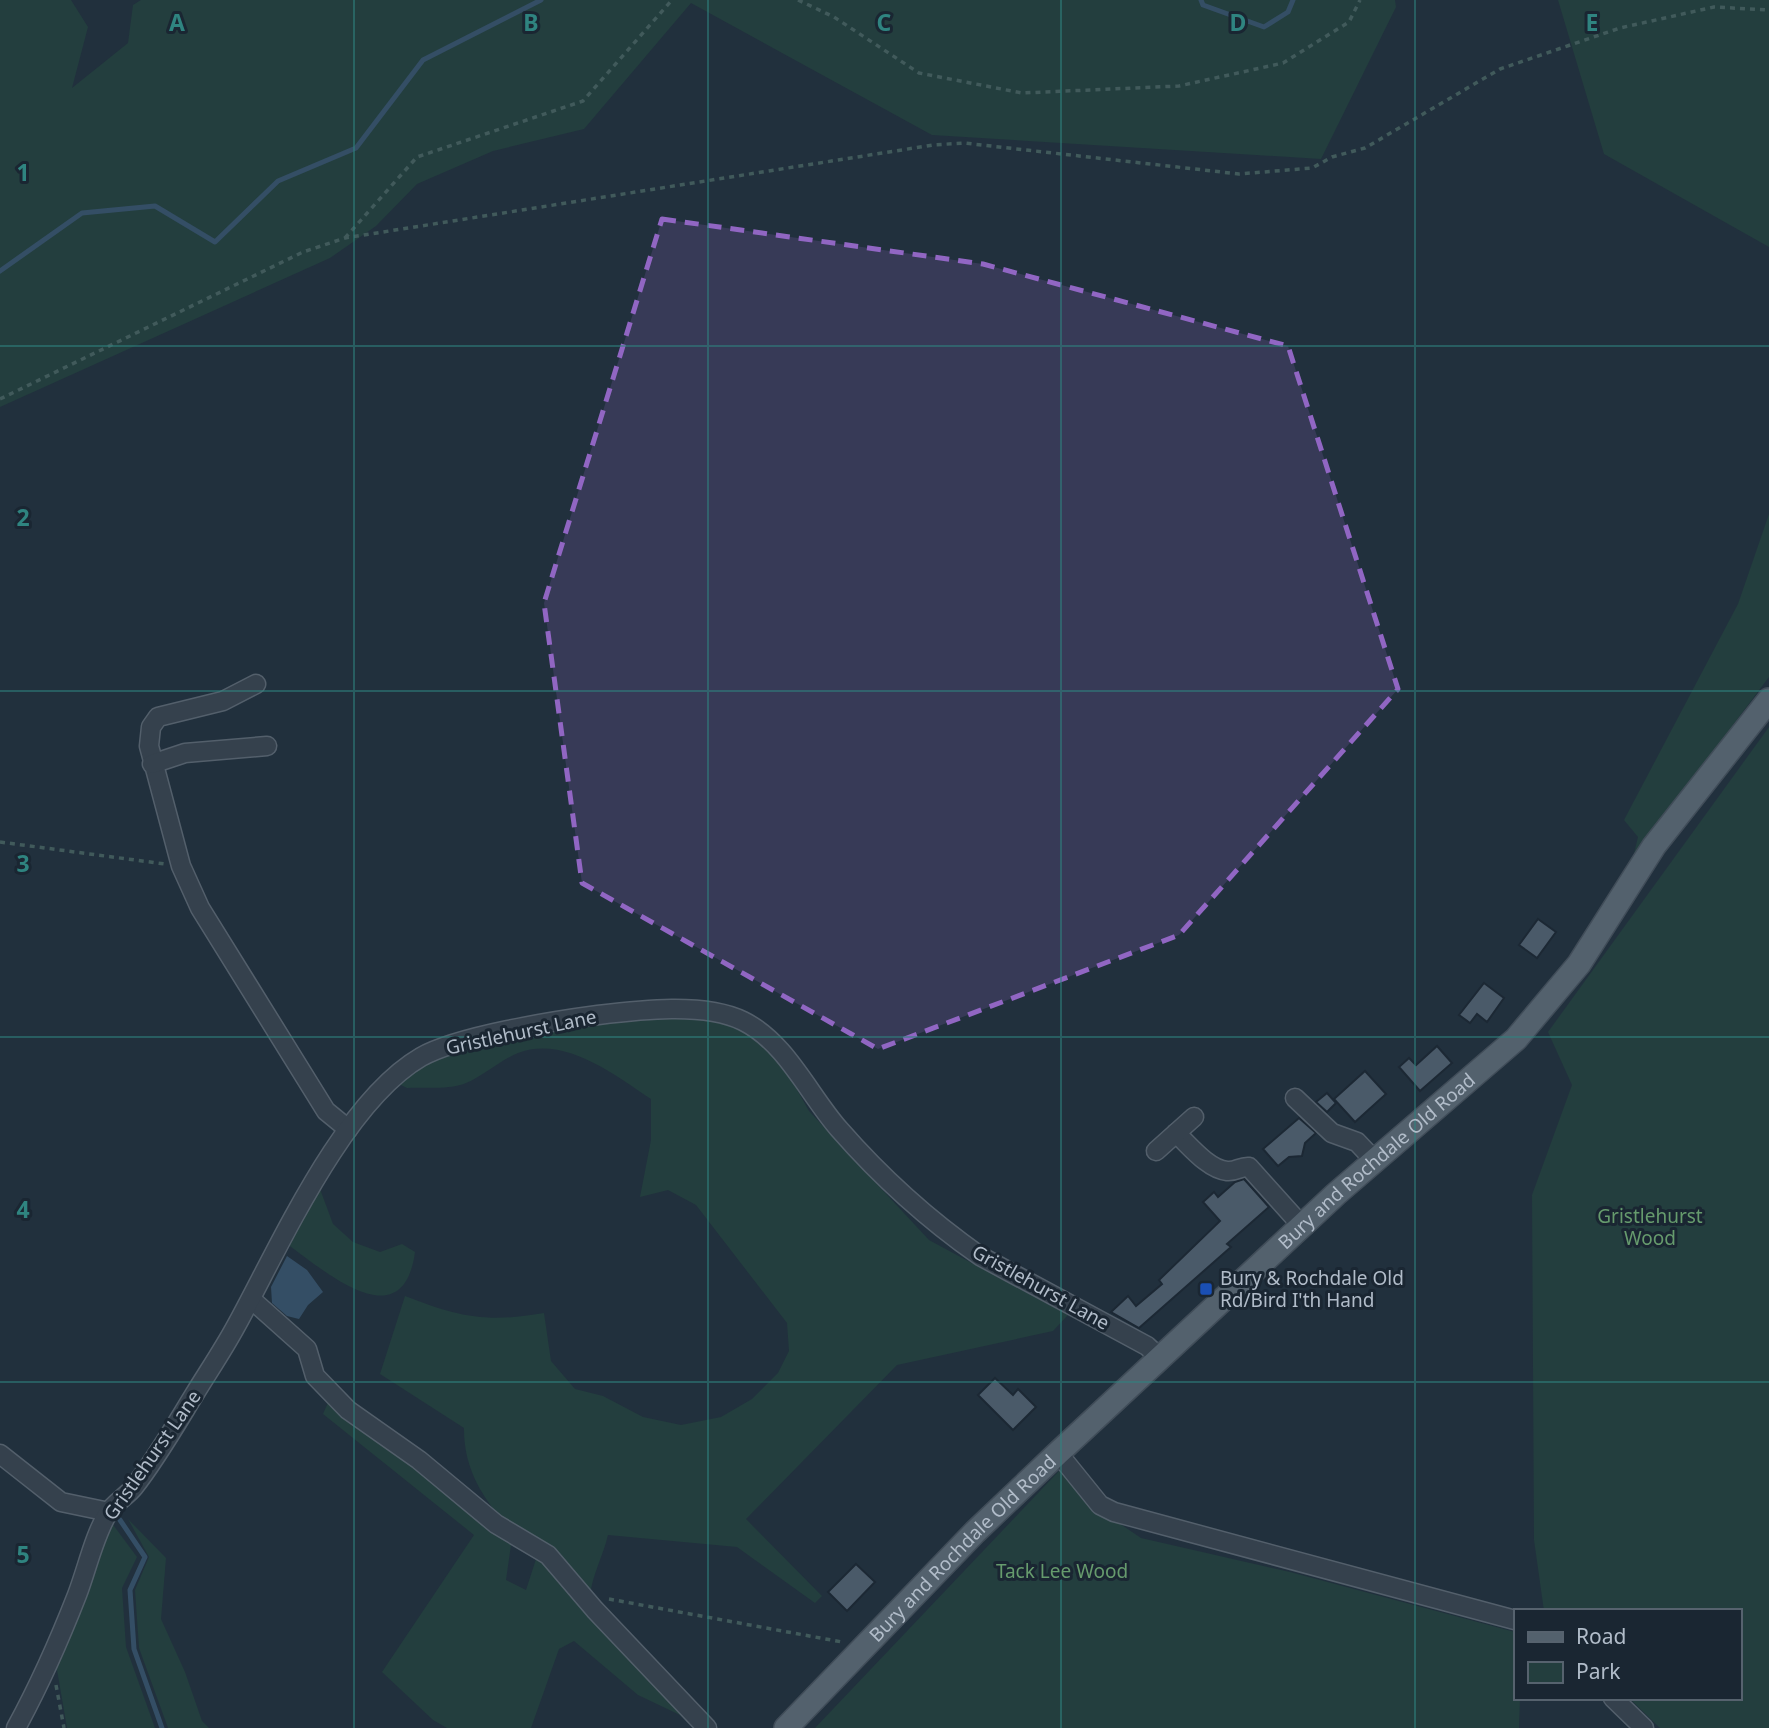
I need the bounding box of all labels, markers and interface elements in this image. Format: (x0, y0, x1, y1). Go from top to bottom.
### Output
text: A (169, 6, 185, 38)
text: B (523, 6, 539, 38)
text: C (877, 6, 892, 38)
text: D (1230, 6, 1246, 38)
text: E (1586, 6, 1598, 38)
text: 1 (16, 156, 30, 188)
text: 2 (16, 501, 30, 533)
text: 3 (16, 847, 30, 879)
street label: Gristlehurst Lane (443, 1003, 599, 1061)
street label: Bury and Rochdale Old Road (1272, 1067, 1481, 1255)
text: 4 (16, 1193, 30, 1225)
park label: Gristlehurst Wood (1597, 1203, 1703, 1251)
street label: Gristlehurst Lane (968, 1238, 1114, 1336)
place label: Bury & Rochdale Old Rd/Bird I'th Hand (1220, 1265, 1404, 1313)
marker: Bury & Rochdale Old Rd/Bird I'th Hand (1198, 1281, 1214, 1297)
street label: Gristlehurst Lane (97, 1385, 207, 1525)
street label: Bury and Rochdale Old Road (863, 1449, 1062, 1647)
text: 5 (16, 1538, 30, 1570)
park label: Tack Lee Wood (996, 1558, 1128, 1584)
legend (1514, 1609, 1741, 1700)
text: Road (1576, 1622, 1626, 1650)
text: Park (1576, 1657, 1621, 1685)

